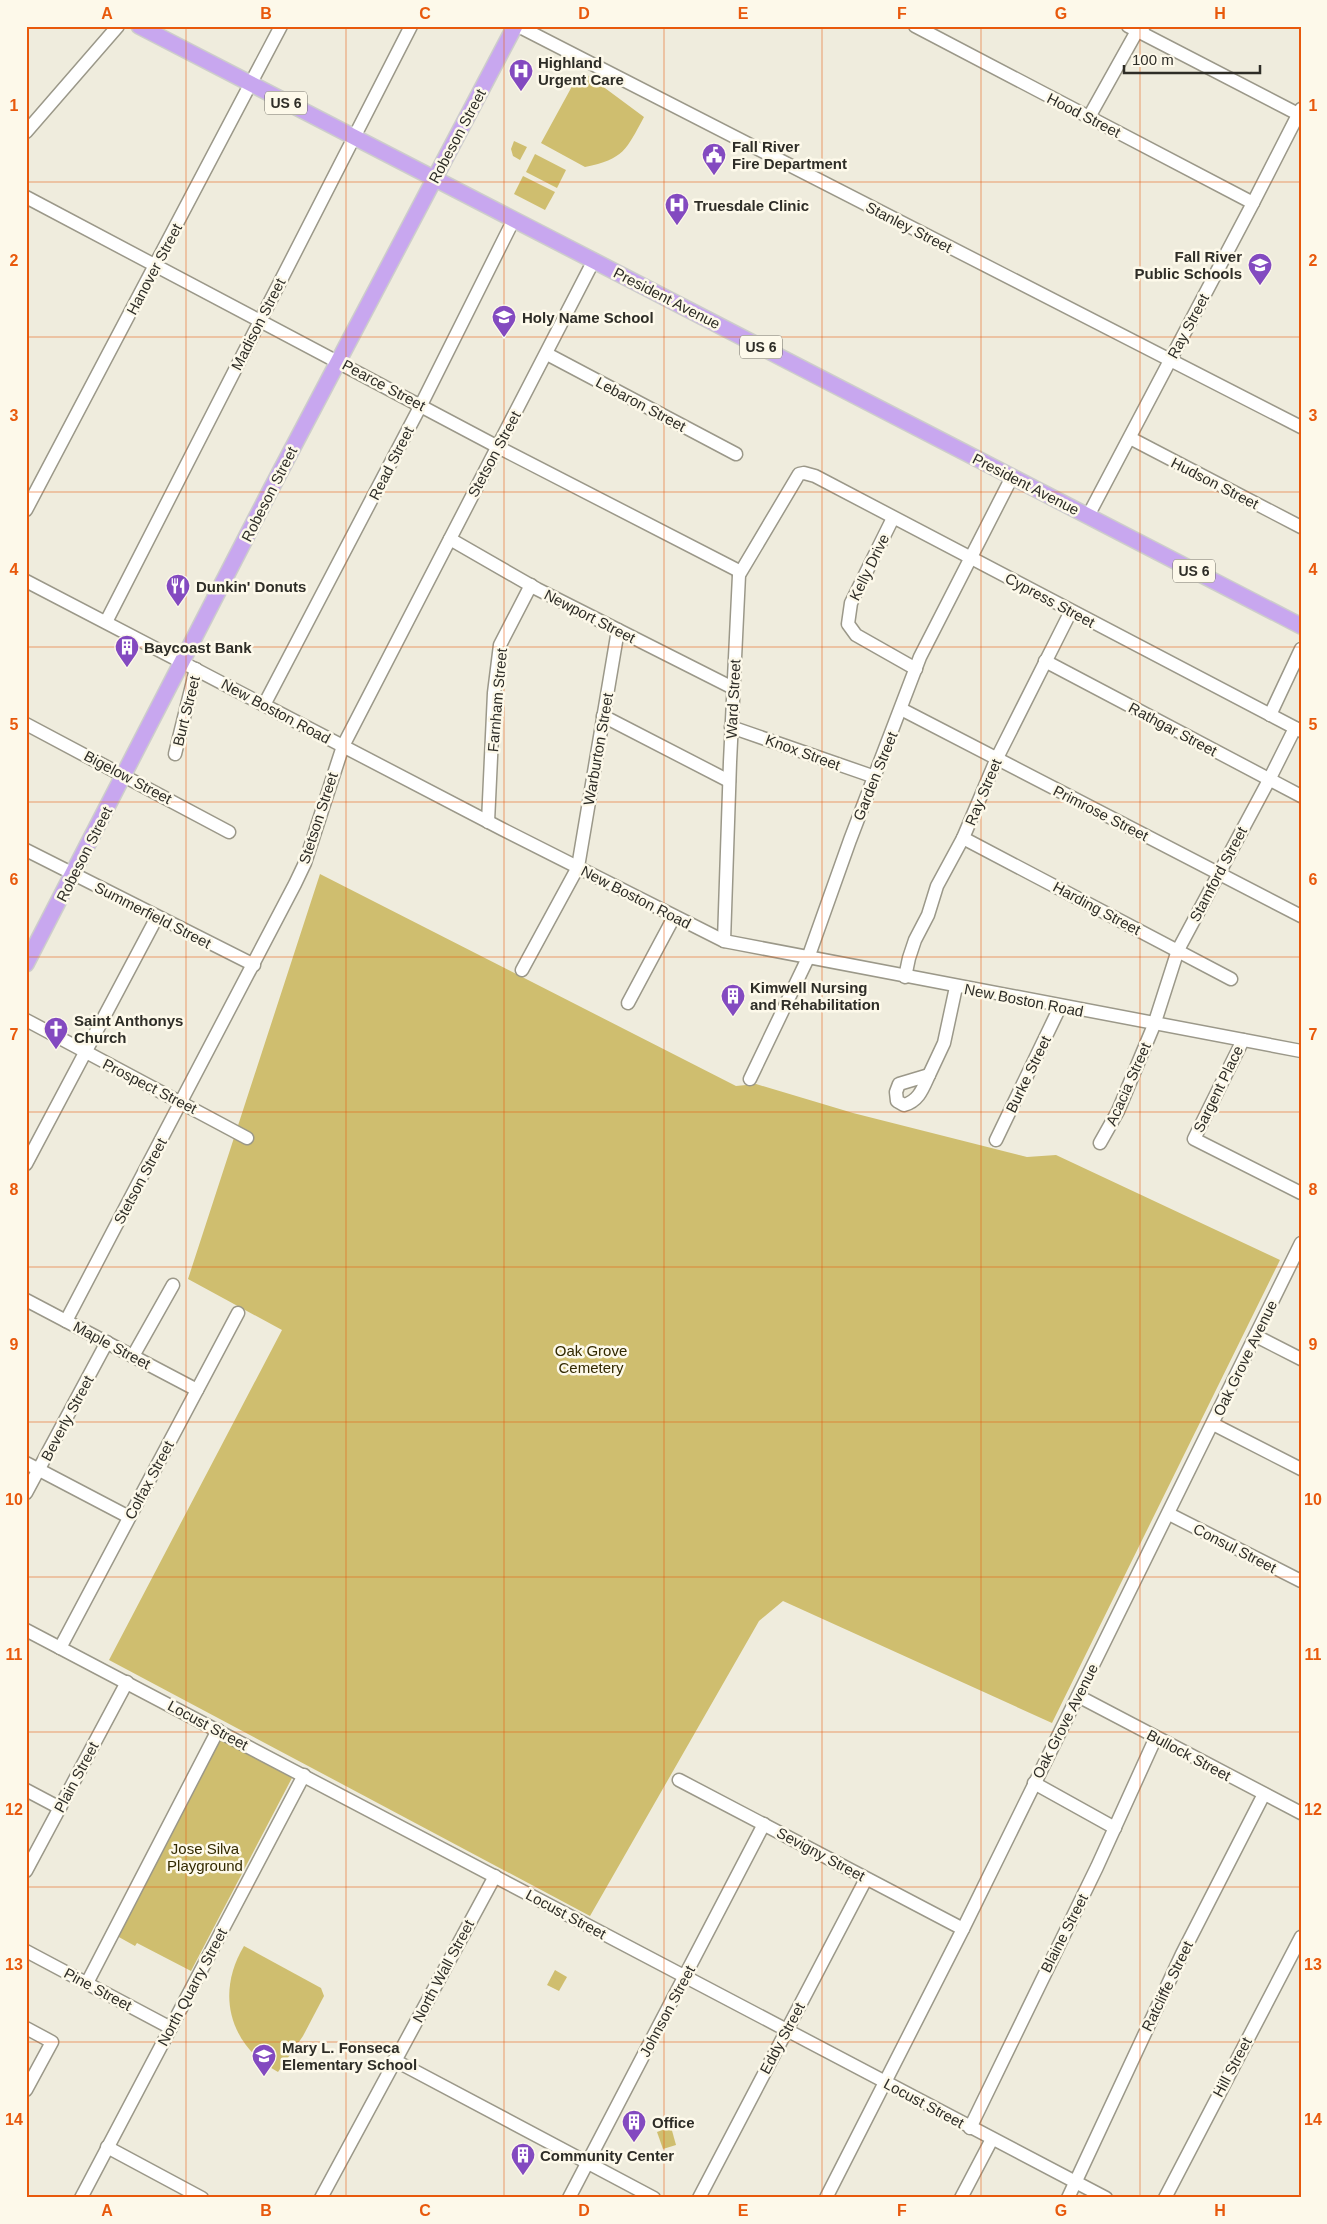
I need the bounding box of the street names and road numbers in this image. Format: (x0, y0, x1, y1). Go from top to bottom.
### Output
street label: Robeson Street (425, 85, 489, 186)
street label: Hood Street (1044, 89, 1124, 141)
road number: US 6 (265, 92, 307, 115)
street label: Stanley Street (863, 198, 956, 256)
street label: Hanover Street (123, 220, 186, 318)
street label: President Avenue (611, 264, 723, 332)
street label: Madison Street (228, 274, 289, 373)
street label: Ray Street (1164, 290, 1213, 361)
road number: US 6 (740, 336, 782, 358)
street label: Pearce Street (340, 356, 429, 414)
street label: Lebaron Street (593, 373, 690, 435)
street label: Stetson Street (464, 407, 524, 500)
street label: Read Street (365, 423, 417, 503)
street label: Robeson Street (238, 443, 301, 544)
street label: President Avenue (970, 450, 1082, 518)
street label: Hudson Street (1168, 454, 1262, 513)
street label: Kelly Drive (846, 531, 892, 603)
road number: US 6 (1173, 560, 1215, 582)
street label: Cypress Street (1002, 569, 1099, 631)
street label: Newport Street (542, 586, 639, 647)
street label: Farnham Street (484, 647, 510, 753)
street label: Ward Street (722, 658, 744, 739)
street label: Burt Street (169, 673, 203, 748)
street label: New Boston Road (219, 675, 333, 747)
street label: Warburton Street (580, 691, 616, 806)
street label: Rathgar Street (1126, 699, 1221, 760)
street label: Garden Street (849, 728, 901, 823)
street label: Knox Street (763, 731, 844, 774)
street label: Bigelow Street (81, 747, 175, 808)
street label: Ray Street (961, 755, 1005, 828)
street label: Stetson Street (295, 769, 341, 866)
street label: Primrose Street (1051, 782, 1152, 845)
street label: Robeson Street (53, 803, 116, 904)
street label: Stamford Street (1186, 823, 1251, 924)
street label: New Boston Road (578, 862, 694, 932)
street label: Summerfield Street (92, 878, 215, 952)
street label: Harding Street (1050, 878, 1144, 939)
street label: New Boston Road (963, 980, 1085, 1020)
street label: Burke Street (1002, 1032, 1054, 1115)
street label: Acacia Street (1102, 1039, 1154, 1128)
street label: Sargent Place (1190, 1043, 1246, 1135)
street label: Prospect Street (100, 1055, 201, 1117)
street label: Stetson Street (110, 1134, 170, 1227)
street label: Oak Grove Avenue (1210, 1297, 1280, 1419)
street label: Maple Street (70, 1318, 154, 1373)
street label: Beverly Street (37, 1372, 97, 1464)
street label: Colfax Street (121, 1437, 177, 1522)
street label: Consul Street (1191, 1520, 1280, 1577)
street label: Oak Grove Avenue (1029, 1661, 1101, 1781)
street label: Locust Street (165, 1697, 252, 1754)
street label: Bullock Street (1144, 1726, 1235, 1785)
street label: Plain Street (50, 1738, 102, 1815)
street label: Sevigny Street (774, 1824, 869, 1885)
street label: Locust Street (523, 1886, 610, 1943)
street label: Blaine Street (1037, 1890, 1091, 1975)
street label: North Wall Street (409, 1916, 478, 2025)
street label: North Quarry Street (154, 1925, 231, 2049)
street label: Ratcliffe Street (1138, 1937, 1197, 2034)
street label: Johnson Street (636, 1962, 699, 2060)
street label: Pine Street (61, 1964, 135, 2014)
street label: Eddy Street (756, 1999, 808, 2077)
street label: Hill Street (1209, 2034, 1255, 2100)
street label: Locust Street (881, 2075, 968, 2132)

